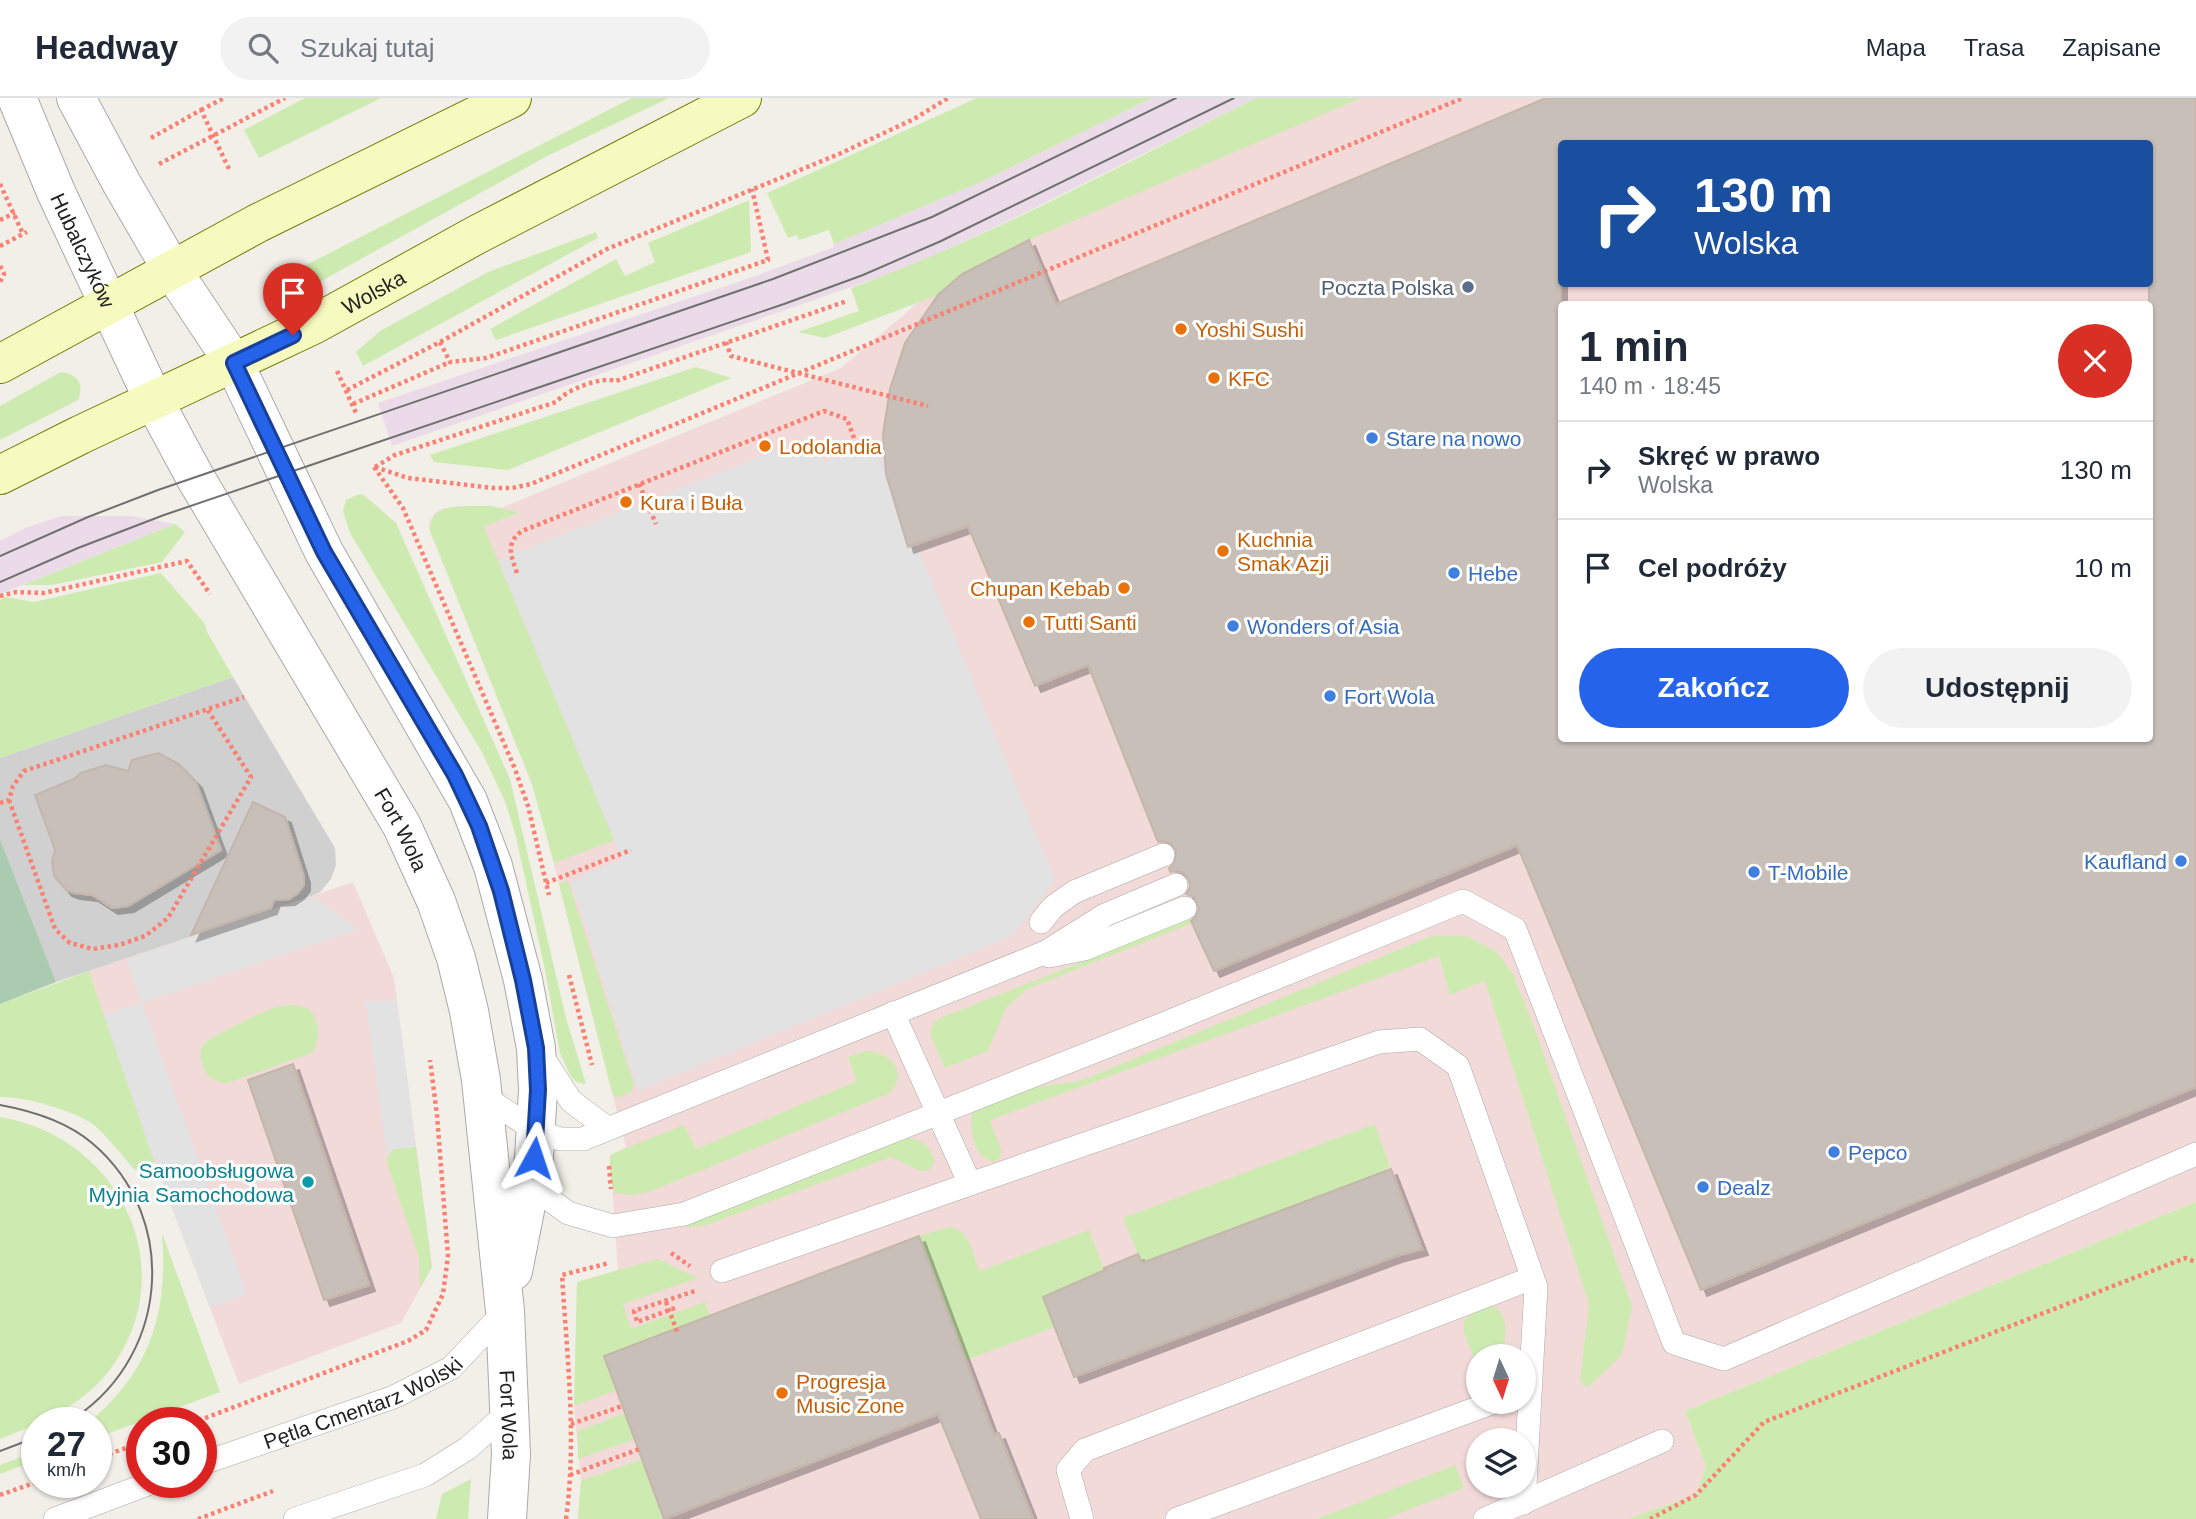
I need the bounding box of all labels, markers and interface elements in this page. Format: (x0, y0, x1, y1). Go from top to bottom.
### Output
search box (220, 17, 710, 80)
text: Headway (35, 29, 178, 66)
icon: search (244, 29, 282, 67)
text: Szukaj tutaj (300, 33, 434, 63)
text: Mapa (1866, 34, 1926, 61)
text: Trasa (1964, 34, 2024, 61)
text: Zapisane (2062, 34, 2161, 61)
icon: right (1579, 168, 1670, 259)
text: 130 m (1694, 168, 1833, 222)
street label: Hubalczyków (47, 189, 120, 312)
text: Wolska (1694, 225, 1798, 261)
pin (263, 263, 323, 335)
street label: Wolska (338, 265, 409, 318)
icon: arrive (274, 274, 312, 312)
place label: Poczta Polska (1321, 276, 1454, 299)
marker: Poczta Polska (1460, 279, 1476, 295)
place label: Yoshi Sushi (1195, 318, 1304, 341)
marker: Yoshi Sushi (1173, 321, 1189, 337)
text: 1 min (1579, 323, 1689, 370)
button: close (2058, 324, 2132, 398)
place label: KFC (1228, 367, 1270, 390)
marker: KFC (1206, 370, 1222, 386)
text: 140 m · 18:45 (1579, 373, 1721, 399)
place label: Stare na nowo (1386, 427, 1521, 450)
marker: Stare na nowo (1364, 430, 1380, 446)
place label: Lodolandia (779, 435, 882, 458)
marker: Lodolandia (757, 438, 773, 454)
text: Skręć w prawo (1638, 441, 1820, 471)
icon: right (1579, 451, 1617, 489)
text: 130 m (2060, 455, 2132, 485)
text: Wolska (1638, 472, 1713, 498)
place label: Kura i Buła (640, 491, 743, 514)
marker: Kura i Buła (618, 494, 634, 510)
place label: Kuchnia Smak Azji (1237, 528, 1329, 575)
marker: Kuchnia Smak Azji (1215, 543, 1231, 559)
icon: arrive (1579, 549, 1617, 587)
text: Cel podróży (1638, 553, 1787, 583)
text: 10 m (2074, 553, 2132, 583)
place label: Hebe (1468, 562, 1518, 585)
marker: Hebe (1446, 565, 1462, 581)
place label: Chupan Kebab (970, 577, 1110, 600)
marker: Chupan Kebab (1116, 580, 1132, 596)
place label: Tutti Santi (1043, 611, 1137, 634)
marker: Tutti Santi (1021, 614, 1037, 630)
place label: Wonders of Asia (1247, 615, 1400, 638)
marker: Wonders of Asia (1225, 618, 1241, 634)
button: Zakończ (1579, 648, 1849, 728)
button: Udostępnij (1863, 648, 2132, 728)
place label: Fort Wola (1344, 685, 1435, 708)
marker: Fort Wola (1322, 688, 1338, 704)
street label: Fort Wola (370, 784, 433, 875)
place label: Kaufland (2084, 850, 2167, 873)
marker: Kaufland (2173, 853, 2189, 869)
place label: T-Mobile (1768, 861, 1849, 884)
marker: T-Mobile (1746, 864, 1762, 880)
position arrow (497, 1121, 571, 1195)
place label: Pepco (1848, 1141, 1908, 1164)
marker: Pepco (1826, 1144, 1842, 1160)
place label: Samoobsługowa Myjnia Samochodowa (89, 1159, 294, 1206)
marker: Samoobsługowa Myjnia Samochodowa (300, 1174, 316, 1190)
place label: Dealz (1717, 1176, 1771, 1199)
marker: Dealz (1695, 1179, 1711, 1195)
north arrow (1466, 1344, 1536, 1414)
map controls (1466, 1344, 1536, 1498)
street label: Pętla Cmentarz Wolski (260, 1352, 467, 1453)
street label: Fort Wola (496, 1369, 523, 1462)
place label: Progresja Music Zone (796, 1370, 905, 1417)
marker: Progresja Music Zone (774, 1385, 790, 1401)
speed limit sign: 30 (126, 1407, 217, 1498)
text: 27 (47, 1424, 86, 1463)
button: layers (1466, 1428, 1536, 1498)
text: km/h (47, 1460, 86, 1480)

